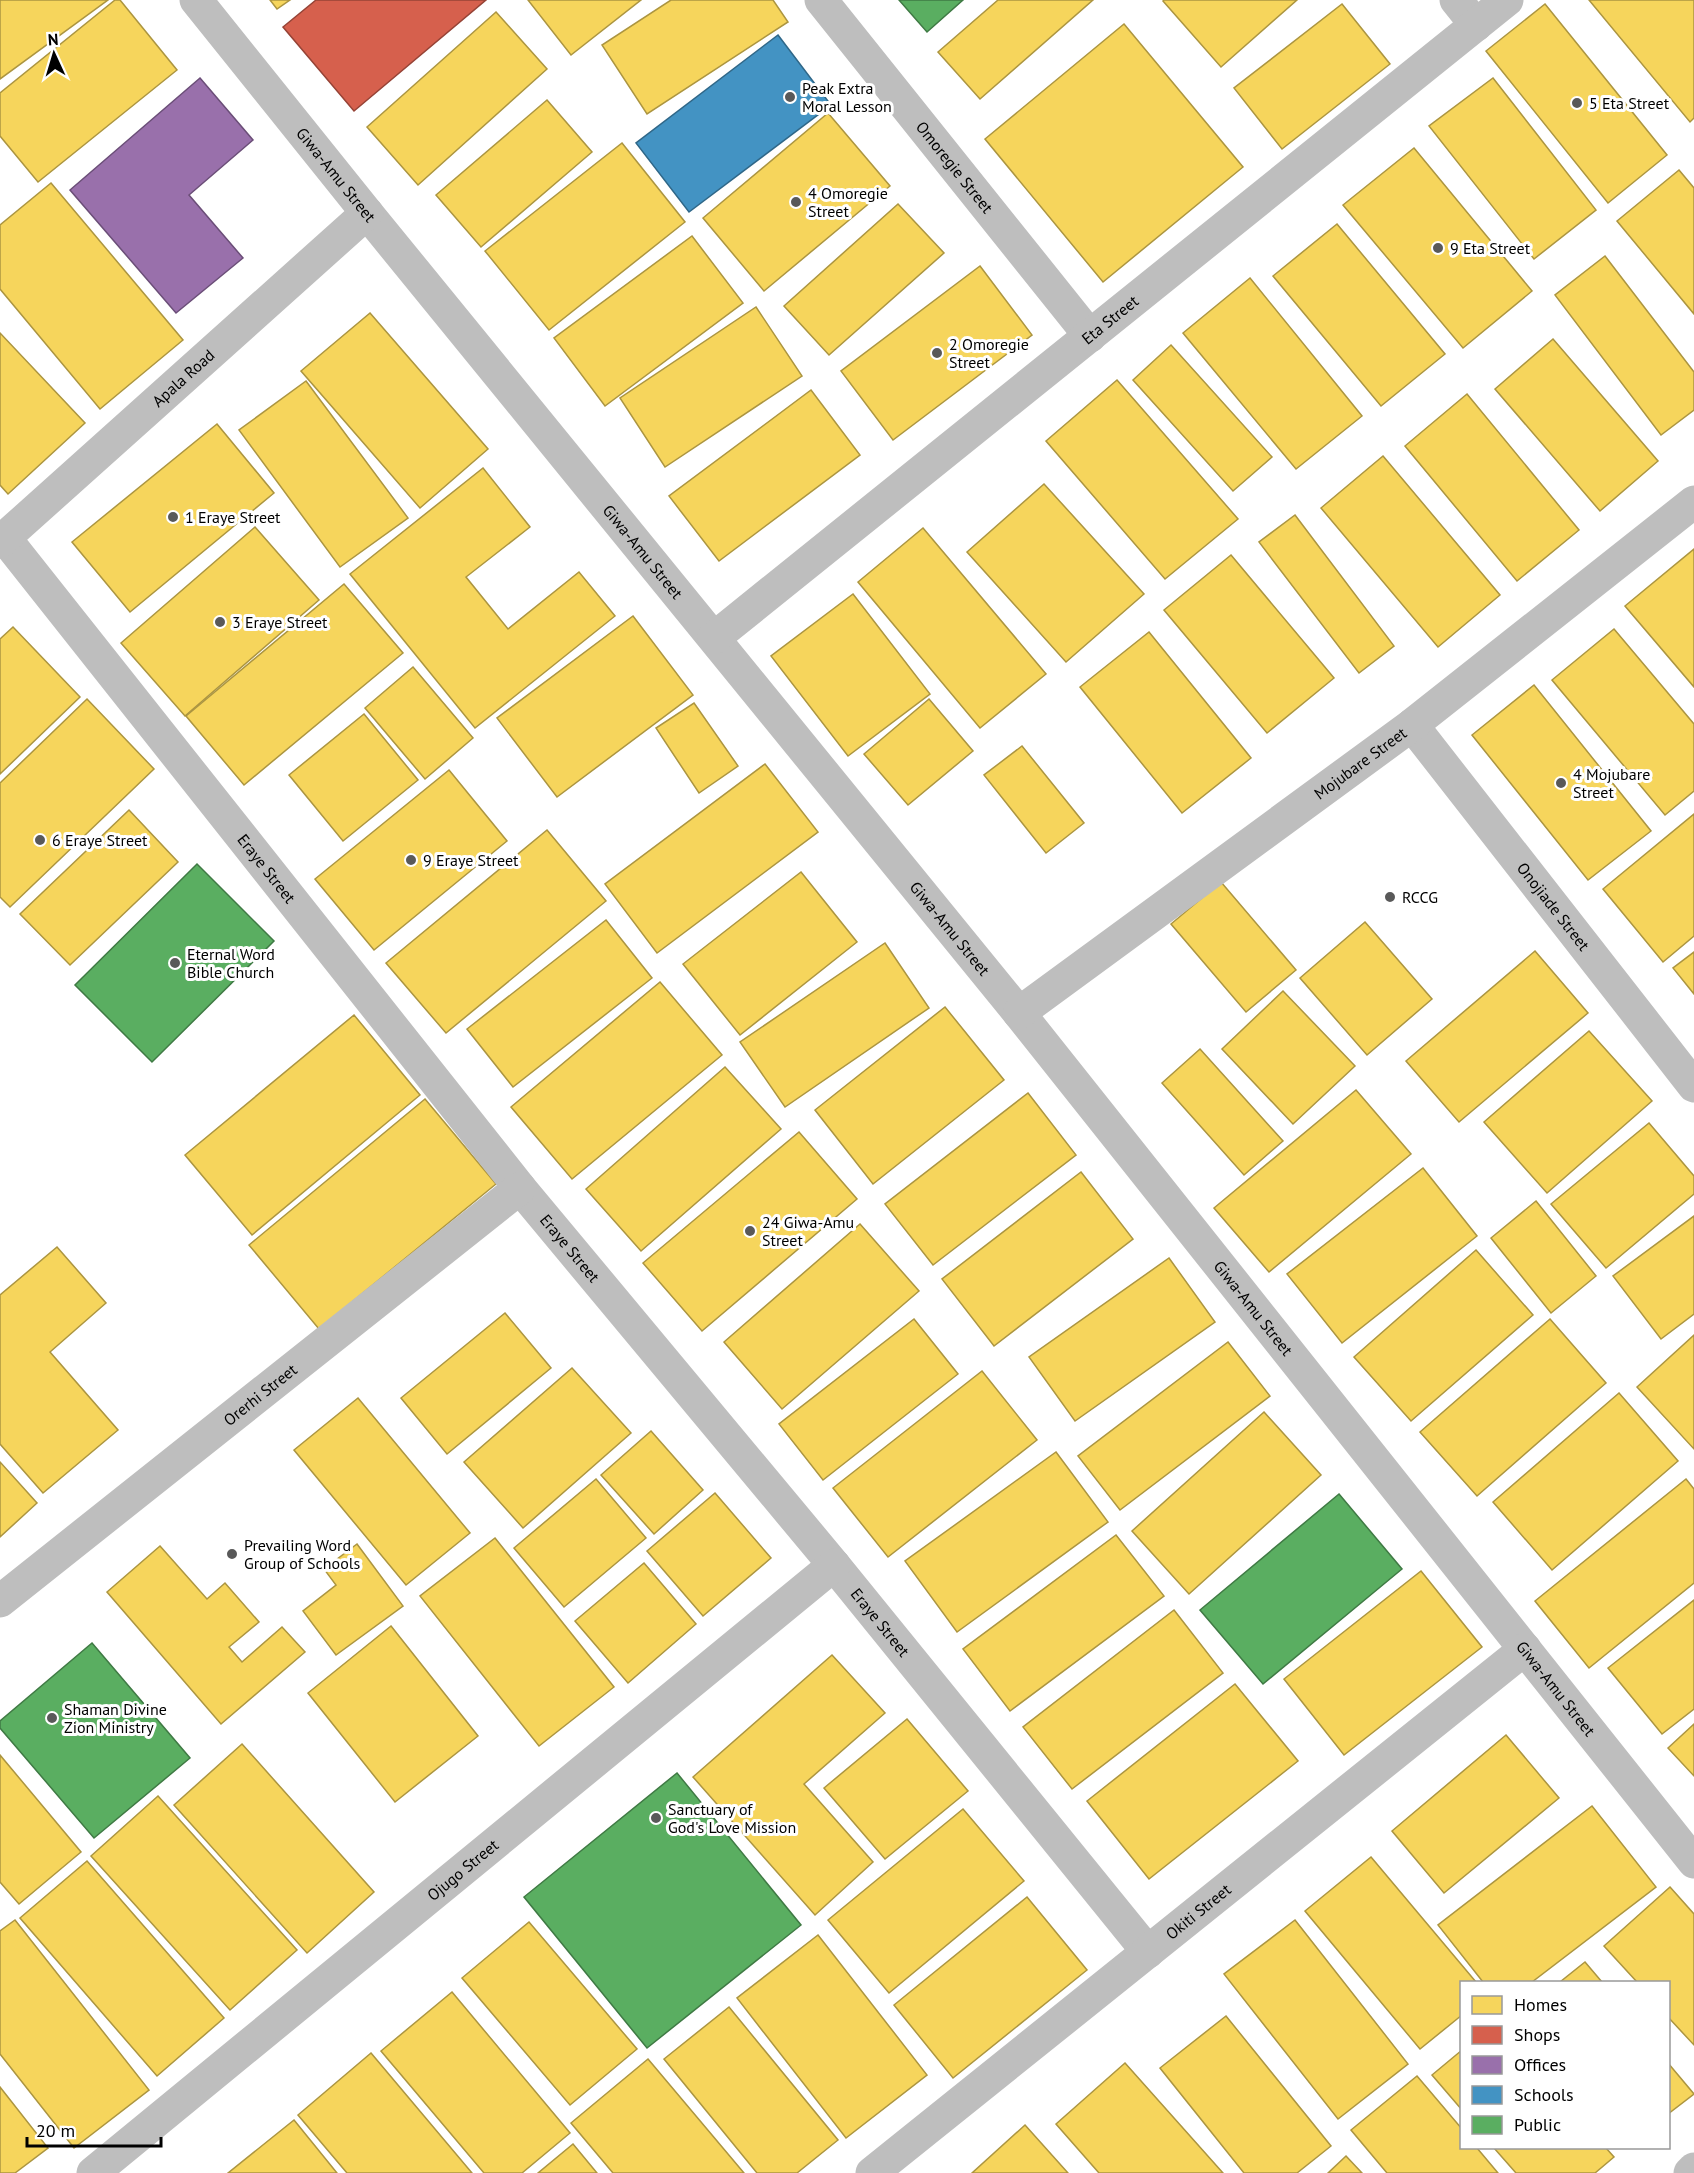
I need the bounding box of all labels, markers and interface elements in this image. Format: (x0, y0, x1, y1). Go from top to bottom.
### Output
north arrow (24, 24, 84, 84)
text: N (47, 29, 59, 49)
place label: Peak Extra Moral Lesson (802, 78, 892, 116)
marker: Peak Extra Moral Lesson (783, 90, 797, 104)
place label: 5 Eta Street (1589, 93, 1670, 113)
marker: 5 Eta Street (1570, 96, 1584, 110)
street label: Omoregie Street (912, 117, 998, 218)
street label: Giwa-Amu Street (292, 123, 381, 227)
place label: 4 Omoregie Street (808, 183, 888, 221)
marker: 4 Omoregie Street (789, 195, 803, 209)
place label: 9 Eta Street (1450, 238, 1531, 258)
marker: 9 Eta Street (1431, 241, 1445, 255)
street label: Eta Street (1077, 290, 1143, 348)
place label: 2 Omoregie Street (949, 334, 1029, 372)
street label: Apala Road (148, 345, 218, 411)
marker: 2 Omoregie Street (930, 346, 944, 360)
street label: Giwa-Amu Street (599, 500, 688, 603)
place label: 1 Eraye Street (185, 507, 281, 527)
marker: 1 Eraye Street (166, 510, 180, 524)
place label: 3 Eraye Street (232, 612, 328, 632)
marker: 3 Eraye Street (213, 615, 227, 629)
street label: Mojubare Street (1310, 722, 1411, 803)
place label: 4 Mojubare Street (1573, 764, 1650, 802)
marker: 4 Mojubare Street (1554, 776, 1568, 790)
place label: 6 Eraye Street (52, 830, 148, 850)
street label: Eraye Street (233, 830, 301, 908)
marker: 6 Eraye Street (33, 833, 47, 847)
place label: 9 Eraye Street (423, 850, 519, 870)
marker: 9 Eraye Street (404, 853, 418, 867)
street label: Onojiade Street (1513, 858, 1595, 955)
street label: Giwa-Amu Street (906, 877, 995, 980)
place label: RCCG (1402, 887, 1438, 907)
marker: RCCG (1383, 890, 1397, 904)
place label: Eternal Word Bible Church (187, 944, 275, 982)
marker: Eternal Word Bible Church (168, 956, 182, 970)
street label: Eraye Street (536, 1210, 605, 1287)
place label: 24 Giwa-Amu Street (762, 1212, 854, 1250)
marker: 24 Giwa-Amu Street (743, 1224, 757, 1238)
street label: Giwa-Amu Street (1210, 1256, 1298, 1360)
street label: Orerhi Street (219, 1359, 301, 1430)
place label: Prevailing Word Group of Schools (244, 1535, 360, 1573)
marker: Prevailing Word Group of Schools (225, 1547, 239, 1561)
street label: Eraye Street (847, 1584, 915, 1661)
street label: Giwa-Amu Street (1512, 1637, 1600, 1740)
place label: Shaman Divine Zion Ministry (64, 1699, 167, 1737)
marker: Shaman Divine Zion Ministry (45, 1711, 59, 1725)
place label: Sanctuary of God's Love Mission (668, 1799, 796, 1837)
marker: Sanctuary of God's Love Mission (649, 1811, 663, 1825)
street label: Ojugo Street (423, 1834, 503, 1905)
street label: Okiti Street (1161, 1879, 1235, 1944)
legend (1460, 1981, 1670, 2149)
text: Homes (1514, 1993, 1567, 2016)
text: Shops (1514, 2023, 1560, 2046)
text: Offices (1514, 2053, 1566, 2076)
text: Schools (1514, 2083, 1574, 2106)
scale bar (27, 2110, 160, 2148)
text: Public (1514, 2113, 1561, 2136)
text: 20 m (36, 2119, 75, 2142)

